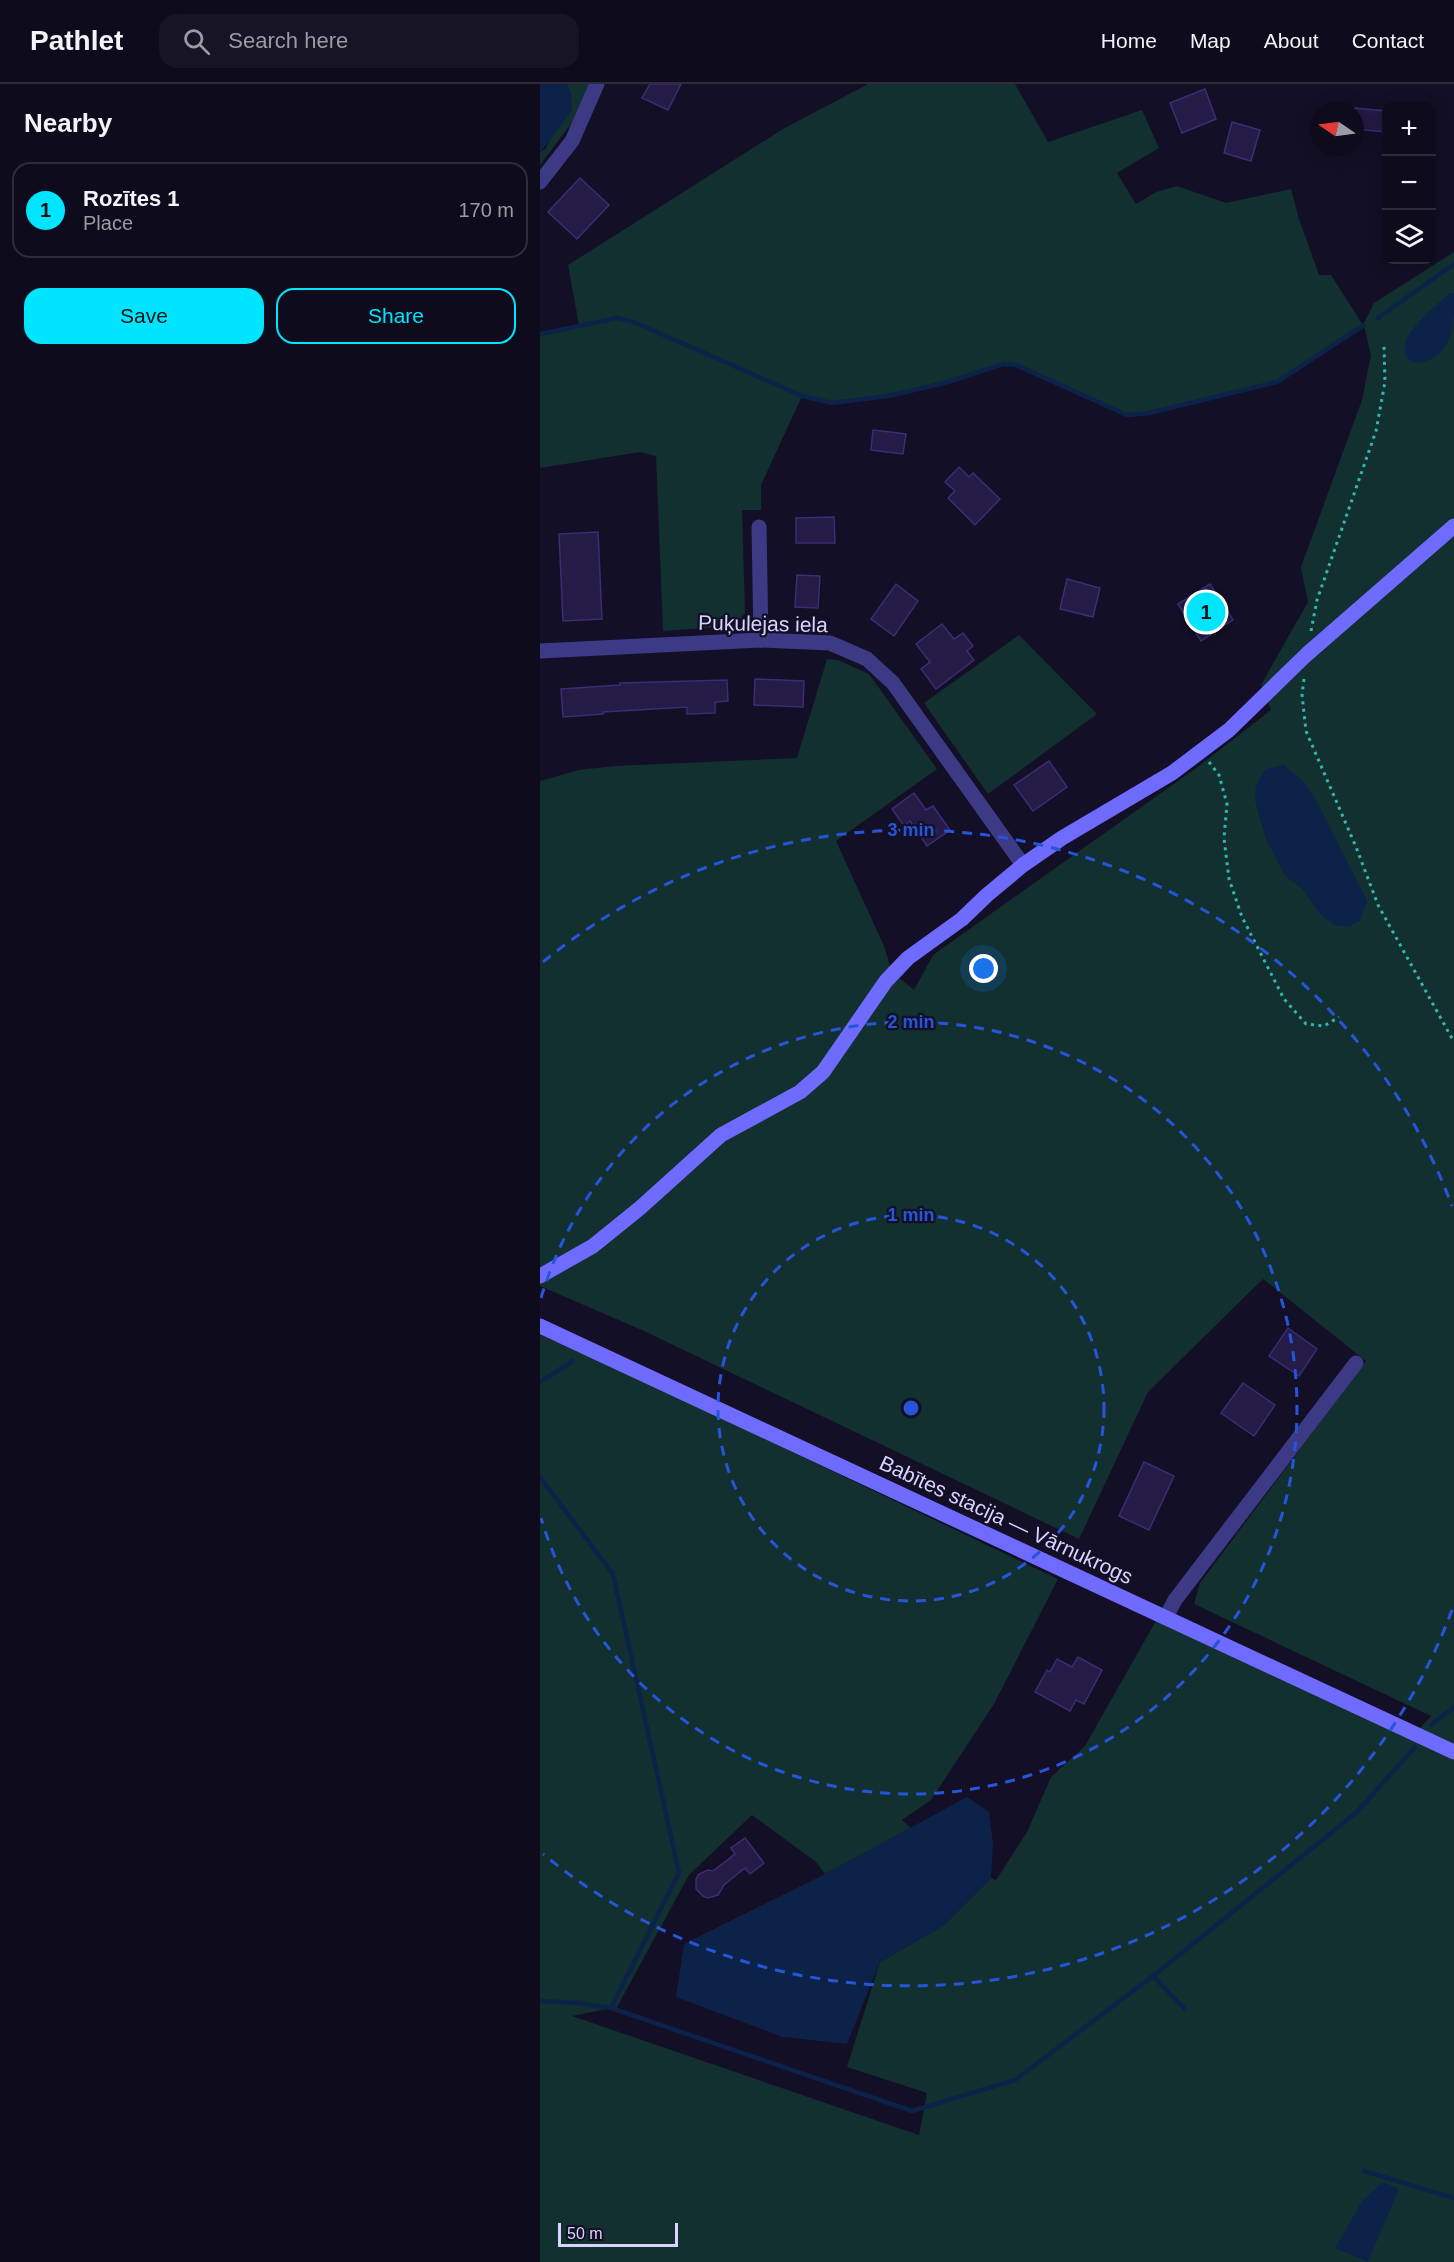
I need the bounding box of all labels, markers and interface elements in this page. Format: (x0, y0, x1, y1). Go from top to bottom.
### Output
search box (159, 14, 579, 68)
text: Pathlet (30, 25, 123, 56)
icon: search (180, 25, 213, 58)
text: Search here (228, 28, 348, 53)
text: Home (1101, 29, 1157, 52)
text: Map (1190, 29, 1231, 52)
text: About (1264, 29, 1319, 52)
text: Contact (1352, 29, 1424, 52)
north arrow (1310, 102, 1364, 156)
map controls (1382, 102, 1436, 264)
button: + (1382, 102, 1436, 156)
text: Nearby (24, 108, 112, 138)
button: − (1382, 156, 1436, 210)
text: Rozītes 1 (83, 186, 180, 211)
text: 1 (40, 199, 51, 221)
text: 170 m (458, 199, 514, 221)
button: layers (1382, 210, 1436, 264)
text: Place (83, 212, 133, 234)
button: Save (24, 288, 264, 344)
button: Share (276, 288, 516, 344)
pin: 1 (1186, 590, 1226, 634)
street label: Puķulejas iela (698, 611, 828, 636)
text: 3 min (887, 820, 935, 840)
your location (969, 954, 998, 983)
text: 2 min (887, 1012, 935, 1032)
text: 1 min (887, 1205, 935, 1225)
centre of rings (901, 1398, 921, 1418)
street label: Babītes stacija — Vārnukrogs (876, 1451, 1136, 1588)
scale bar (558, 2220, 678, 2248)
text: 50 m (567, 2225, 603, 2242)

